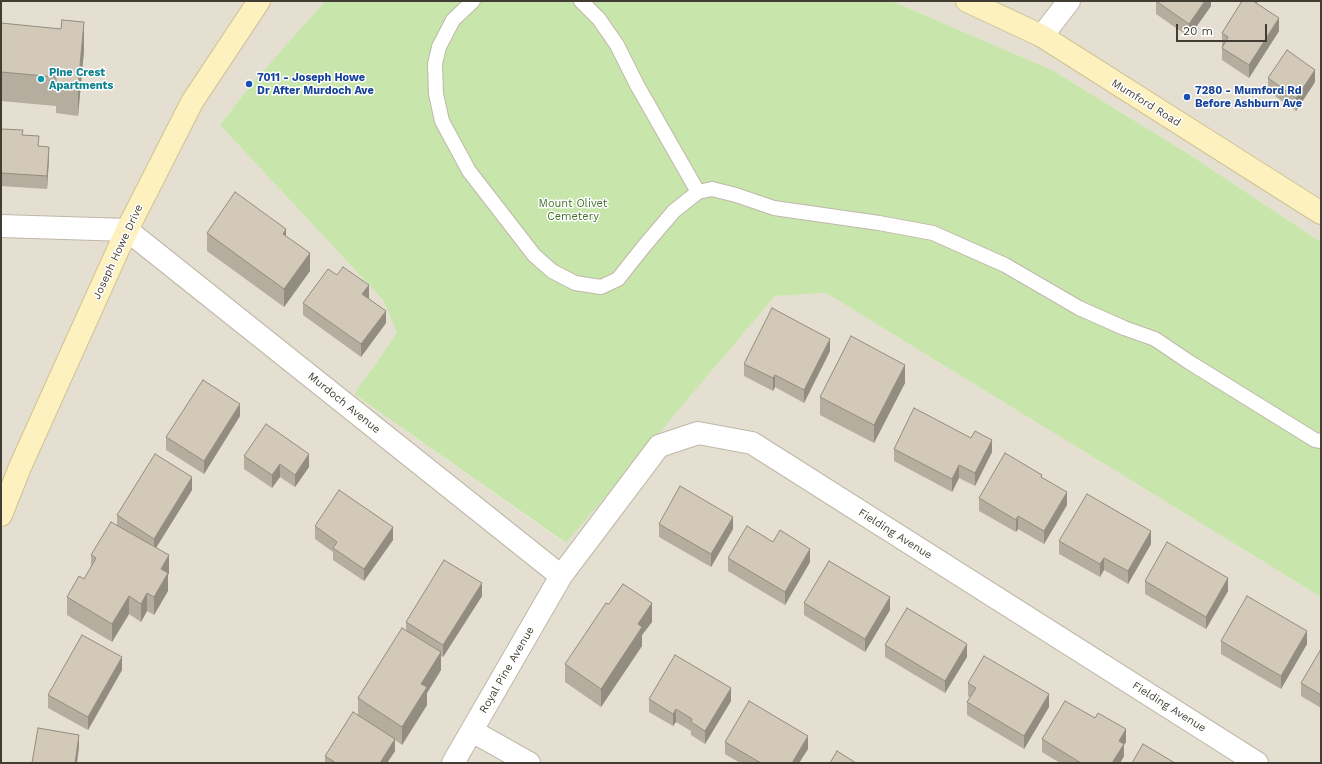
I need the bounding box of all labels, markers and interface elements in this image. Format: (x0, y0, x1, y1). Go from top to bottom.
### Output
scale bar (1178, 16, 1269, 42)
text: 20 m (1183, 24, 1213, 38)
place label: Pine Crest Apartments (49, 66, 113, 92)
place label: 7011 - Joseph Howe Dr After Murdoch Ave (257, 71, 374, 97)
marker: Pine Crest Apartments (36, 74, 46, 84)
street label: Mumford Road (1109, 76, 1183, 130)
marker: 7011 - Joseph Howe Dr After Murdoch Ave (244, 79, 254, 89)
place label: 7280 - Mumford Rd Before Ashburn Ave (1195, 84, 1302, 110)
marker: 7280 - Mumford Rd Before Ashburn Ave (1182, 92, 1192, 102)
park label: Mount Olivet Cemetery (539, 197, 607, 223)
street label: Joseph Howe Drive (90, 202, 146, 302)
street label: Murdoch Avenue (305, 370, 383, 436)
street label: Fielding Avenue (856, 506, 934, 562)
street label: Royal Pine Avenue (477, 624, 537, 716)
street label: Fielding Avenue (1130, 679, 1208, 735)

